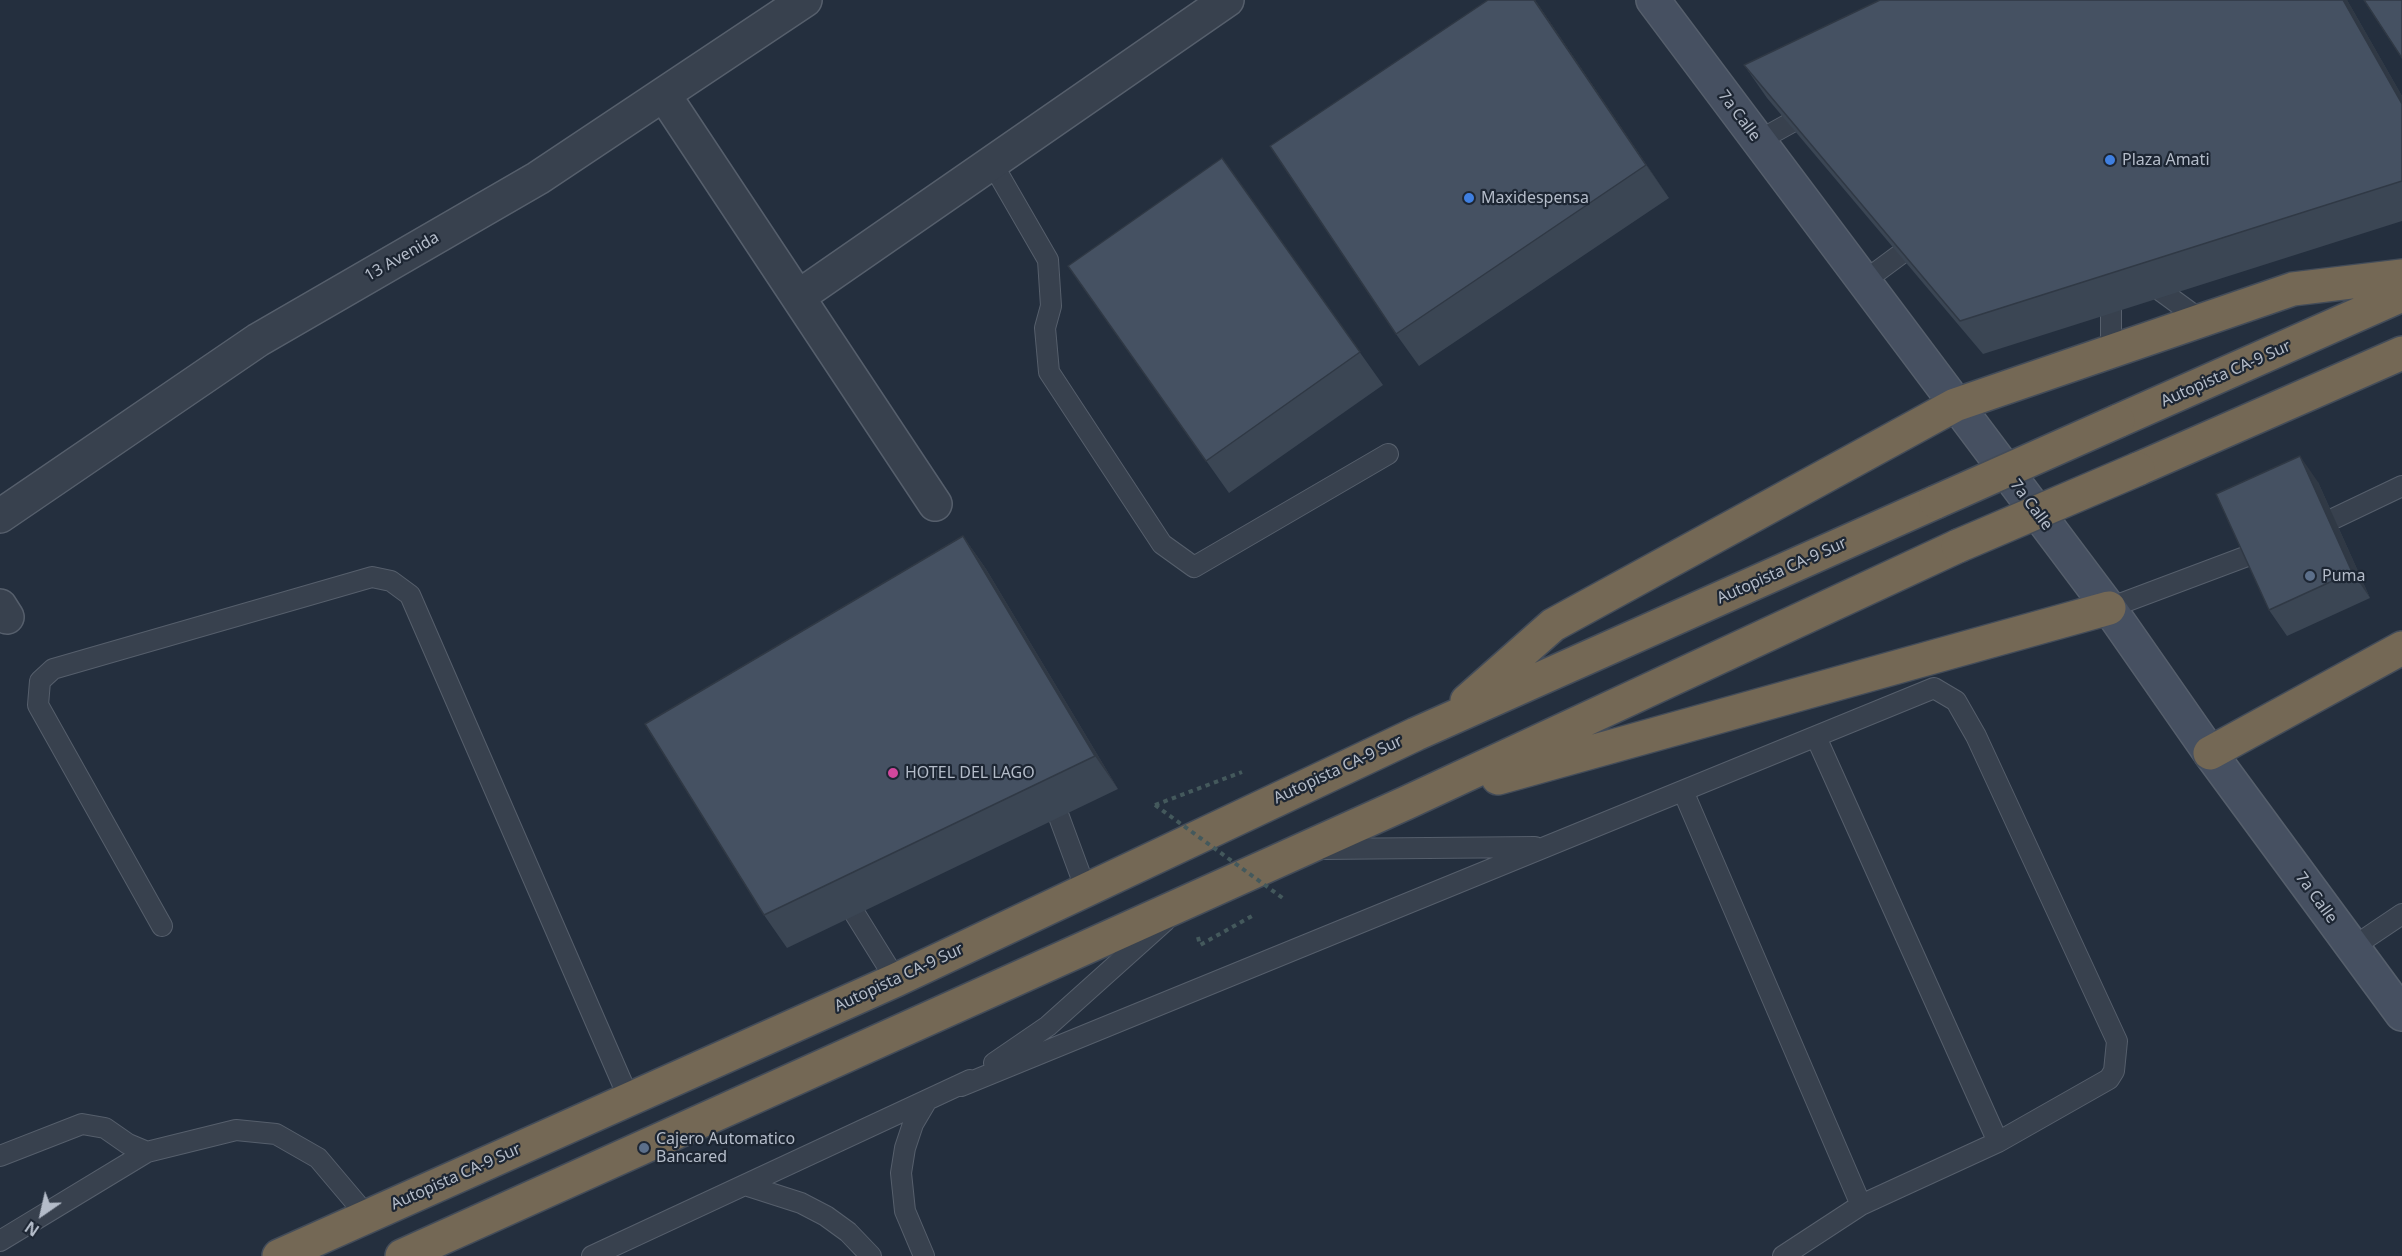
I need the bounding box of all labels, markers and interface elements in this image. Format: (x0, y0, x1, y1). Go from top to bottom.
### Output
street label: 7a Calle (1714, 87, 1764, 145)
place label: Plaza Amati (2122, 150, 2210, 170)
marker: Plaza Amati (2103, 153, 2117, 167)
place label: Maxidespensa (1481, 188, 1589, 208)
marker: Maxidespensa (1462, 191, 1476, 205)
street label: 13 Avenida (361, 228, 443, 286)
street label: Autopista CA-9 Sur (2158, 337, 2294, 411)
street label: 7a Calle (2006, 476, 2056, 534)
street label: Autopista CA-9 Sur (1714, 534, 1850, 608)
place label: Puma (2322, 566, 2366, 586)
marker: Puma (2303, 569, 2317, 583)
street label: Autopista CA-9 Sur (1270, 732, 1406, 808)
place label: HOTEL DEL LAGO (905, 763, 1035, 783)
marker: HOTEL DEL LAGO (886, 766, 900, 780)
street label: 7a Calle (2291, 869, 2341, 927)
street label: Autopista CA-9 Sur (831, 940, 967, 1016)
place label: Cajero Automatico Bancared (656, 1129, 795, 1167)
street label: Autopista CA-9 Sur (388, 1140, 524, 1214)
marker: Cajero Automatico Bancared (637, 1141, 651, 1155)
north arrow (12, 1184, 72, 1244)
text: N (20, 1216, 43, 1242)

